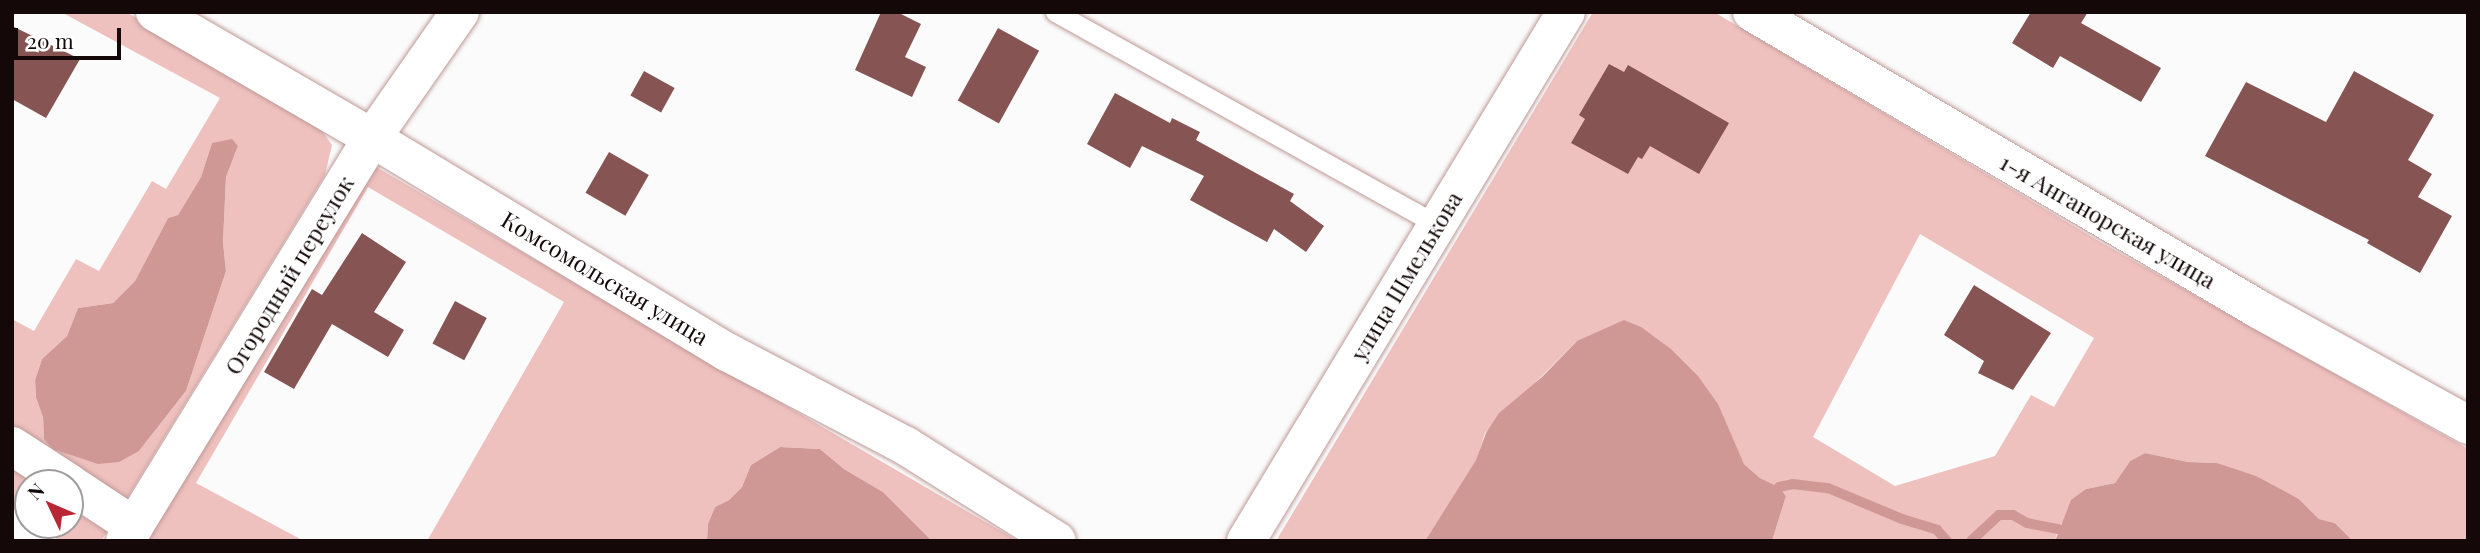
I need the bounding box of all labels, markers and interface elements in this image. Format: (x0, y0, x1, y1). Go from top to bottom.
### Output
scale bar (18, 14, 124, 58)
text: 20 m (27, 26, 74, 54)
street label: 1-я Анганорская улица (1995, 148, 2221, 294)
street label: Огородный переулок (219, 171, 359, 379)
street label: улица Шмелькова (1345, 186, 1467, 366)
street label: Комсомольская улица (497, 205, 713, 351)
north arrow (14, 469, 84, 539)
text: N (21, 477, 49, 505)

